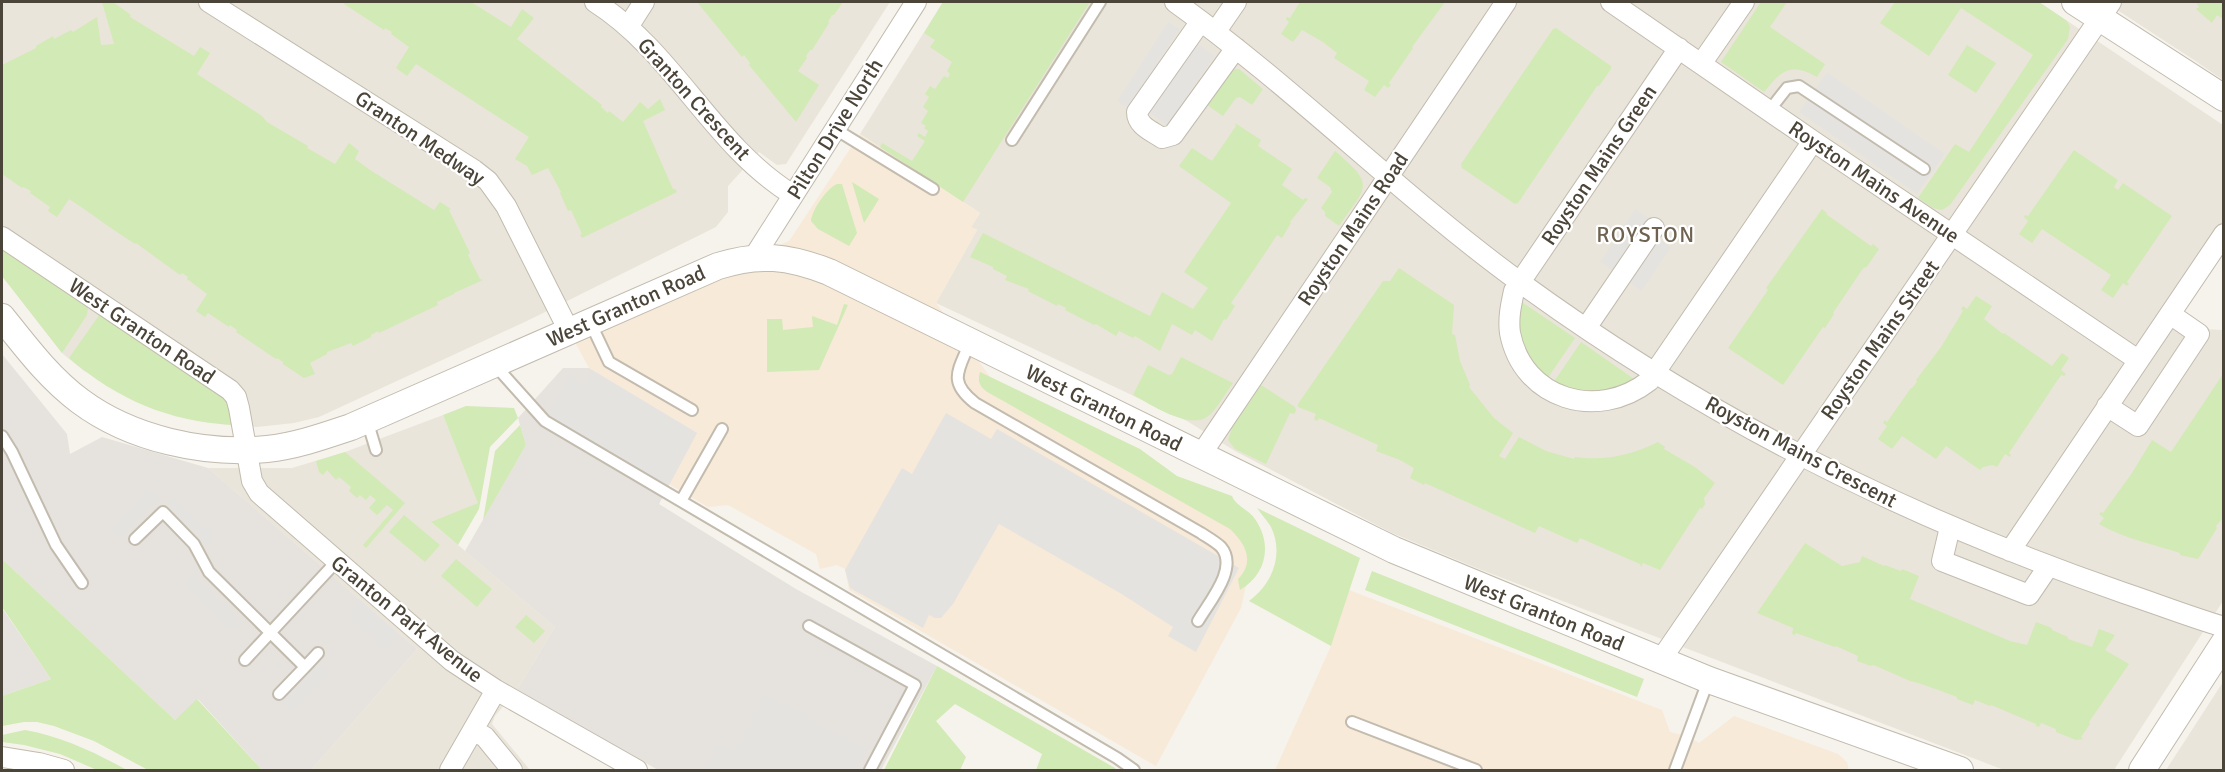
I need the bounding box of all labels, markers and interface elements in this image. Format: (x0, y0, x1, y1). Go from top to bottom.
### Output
street label: Granton Crescent (632, 32, 756, 166)
street label: Pilton Drive North (781, 54, 889, 204)
street label: Royston Mains Green (1536, 80, 1662, 250)
street label: Granton Medway (350, 85, 490, 191)
street label: Royston Mains Avenue (1784, 115, 1964, 249)
street label: Royston Mains Road (1292, 147, 1414, 311)
district label: ROYSTON (1596, 221, 1696, 248)
street label: Royston Mains Street (1815, 255, 1945, 425)
street label: West Granton Road (543, 259, 709, 353)
street label: West Granton Road (64, 272, 220, 390)
street label: West Granton Road (1021, 359, 1187, 457)
street label: Royston Mains Crescent (1701, 390, 1901, 514)
street label: Granton Park Avenue (326, 550, 488, 688)
street label: West Granton Road (1460, 569, 1628, 657)

